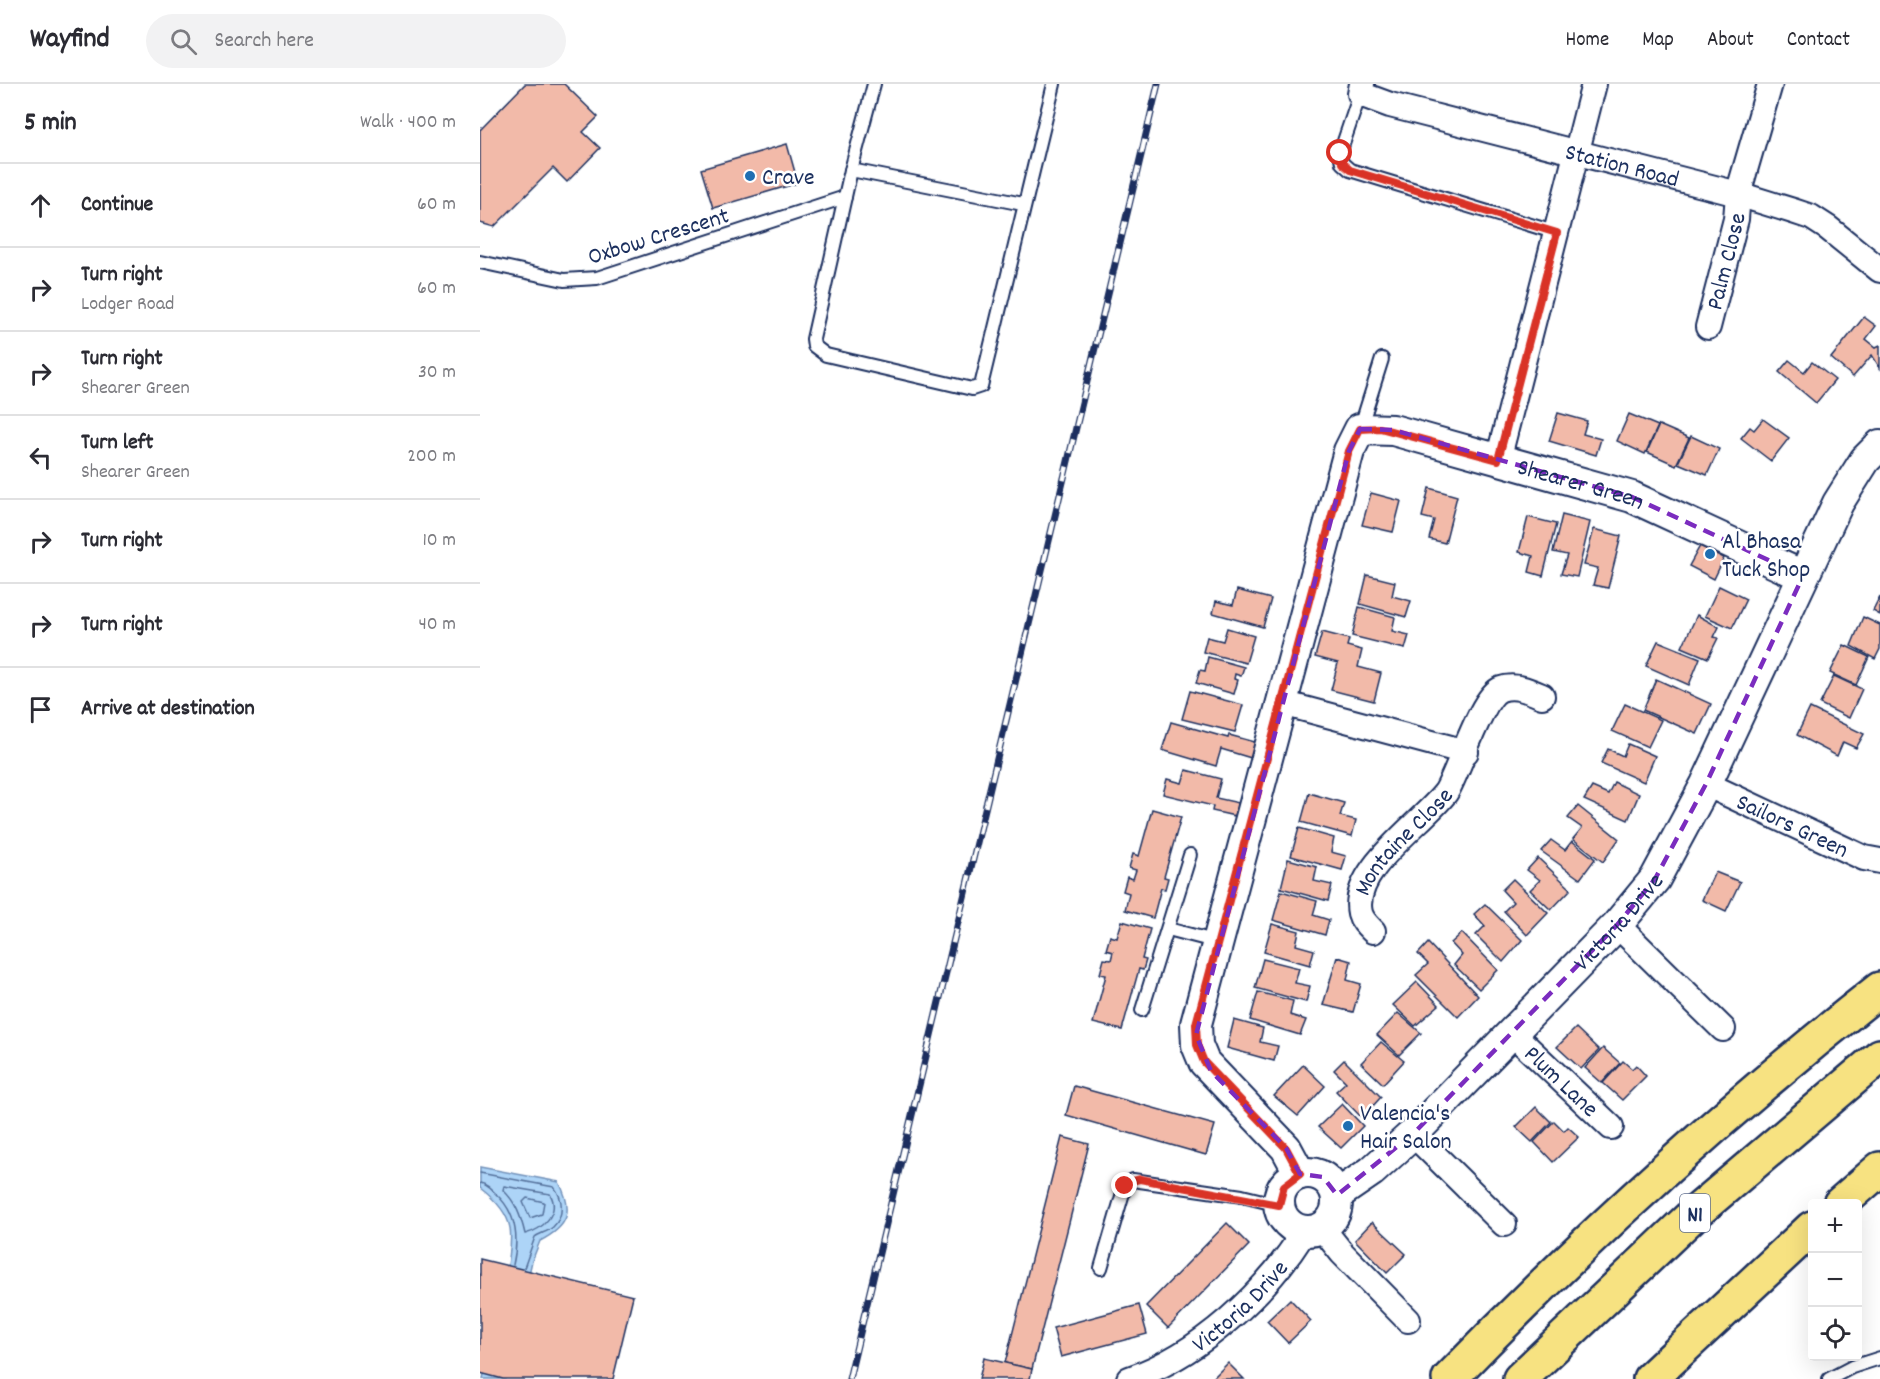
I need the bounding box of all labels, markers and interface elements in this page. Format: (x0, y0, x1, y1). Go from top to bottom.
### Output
search box (146, 14, 566, 68)
text: Wayfind (30, 21, 110, 61)
icon: search (167, 25, 200, 58)
text: Search here (215, 26, 314, 57)
text: Home (1565, 26, 1609, 56)
text: Map (1642, 26, 1674, 56)
text: About (1707, 26, 1754, 56)
text: Contact (1787, 26, 1850, 56)
text: 5 min (24, 105, 77, 142)
text: Walk · 400 m (360, 109, 456, 137)
street label: Station Road (1561, 136, 1682, 198)
route start (1326, 139, 1352, 165)
place label: Crave (762, 162, 815, 196)
marker: Crave (743, 169, 757, 183)
icon: ahead (24, 189, 57, 222)
text: Continue (81, 190, 153, 221)
text: 60 m (417, 191, 456, 219)
street label: Oxbow Crescent (584, 200, 734, 276)
street label: Palm Close (1699, 212, 1756, 314)
text: Turn right (81, 260, 163, 291)
icon: right (24, 273, 57, 306)
text: 60 m (417, 275, 456, 303)
text: Lodger Road (81, 291, 174, 319)
text: Turn right (81, 344, 163, 375)
icon: right (24, 357, 57, 390)
text: 30 m (418, 359, 456, 387)
text: Shearer Green (81, 375, 190, 403)
text: Turn left (81, 428, 153, 459)
icon: left (24, 441, 57, 474)
text: 200 m (407, 443, 456, 471)
street label: Shearer Green (1513, 452, 1649, 520)
text: Shearer Green (81, 459, 190, 487)
icon: right (24, 525, 57, 558)
text: Turn right (81, 526, 163, 557)
place label: Al Bhasa Tuck Shop (1722, 526, 1810, 588)
text: 10 m (422, 527, 456, 555)
marker: Al Bhasa Tuck Shop (1703, 547, 1717, 561)
icon: right (24, 609, 57, 642)
text: Turn right (81, 610, 163, 641)
text: 40 m (418, 611, 456, 639)
icon: arrive (24, 693, 57, 726)
text: Arrive at destination (81, 694, 255, 725)
street label: Montaine Close (1347, 781, 1463, 901)
street label: Sailors Green (1730, 786, 1853, 868)
street label: Victoria Drive (1567, 867, 1673, 980)
street label: Plum Lane (1515, 1039, 1605, 1127)
place label: Valencia's Hair Salon (1360, 1098, 1452, 1160)
marker: Valencia's Hair Salon (1341, 1119, 1355, 1133)
route end (1111, 1172, 1137, 1198)
road number: N1 (1680, 1194, 1710, 1232)
map controls (1808, 1199, 1862, 1361)
button: + (1808, 1199, 1862, 1253)
button: − (1808, 1253, 1862, 1307)
street label: Victoria Drive (1186, 1254, 1298, 1362)
button: locate (1808, 1307, 1862, 1361)

